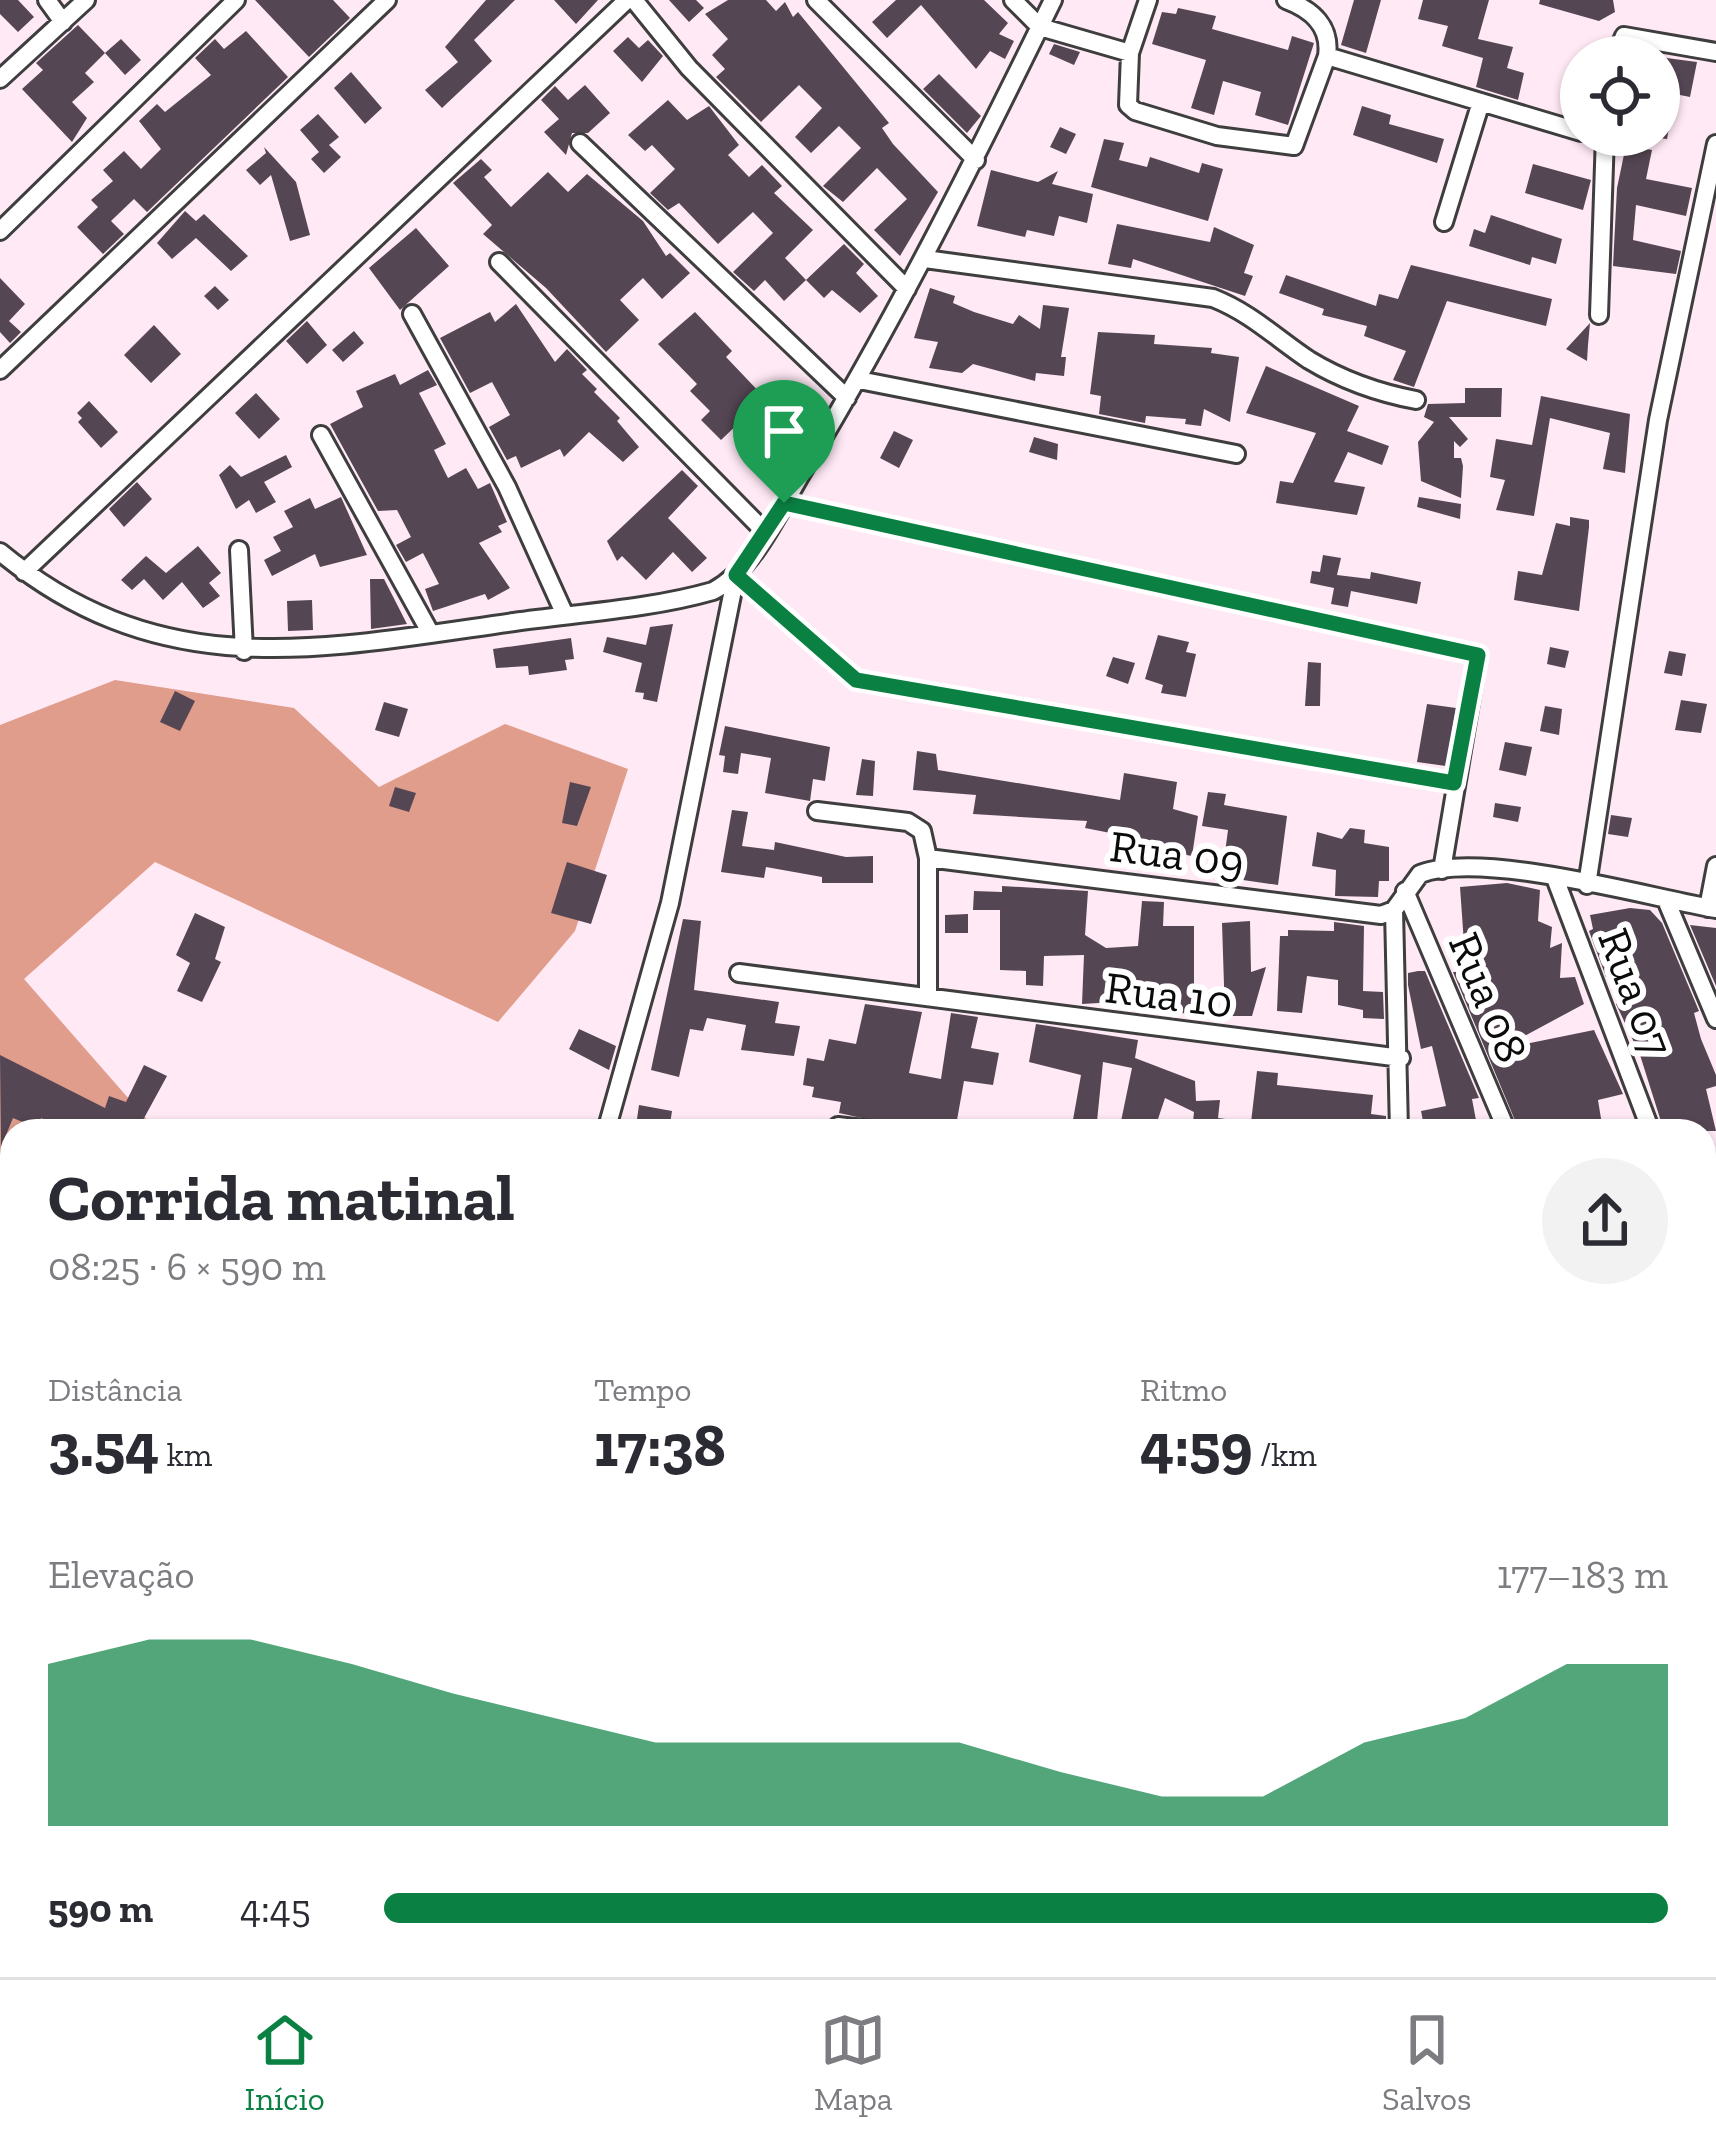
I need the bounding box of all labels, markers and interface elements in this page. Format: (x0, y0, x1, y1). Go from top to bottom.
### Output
map controls (1560, 36, 1680, 156)
button: locate (1560, 36, 1680, 156)
pin (733, 380, 835, 503)
icon: arrive (751, 398, 817, 464)
street label: Rua 09 (1107, 819, 1247, 889)
street label: Rua 07 (1586, 921, 1684, 1064)
street label: Rua 08 (1437, 925, 1539, 1070)
street label: Rua 10 (1102, 960, 1236, 1030)
text: Corrida matinal (48, 1158, 515, 1237)
button: share (1542, 1158, 1668, 1284)
text: 08:25 · 6 × 590 m (48, 1243, 326, 1290)
text: Distância (48, 1370, 182, 1409)
text: Tempo (594, 1370, 691, 1409)
text: Ritmo (1140, 1370, 1227, 1409)
text: 3.54 (48, 1409, 159, 1481)
text: 17:38 (594, 1409, 726, 1481)
text: 4:59 (1140, 1409, 1253, 1481)
text: km (159, 1435, 212, 1474)
text: /km (1253, 1435, 1317, 1474)
text: Elevação (48, 1551, 194, 1598)
text: 177–183 m (1497, 1551, 1668, 1598)
text: 590 m (48, 1885, 153, 1932)
text: 4:45 (240, 1885, 311, 1932)
tab: Início (245, 2007, 325, 2118)
tab: Mapa (814, 2007, 893, 2118)
tab: Salvos (1382, 2007, 1471, 2118)

